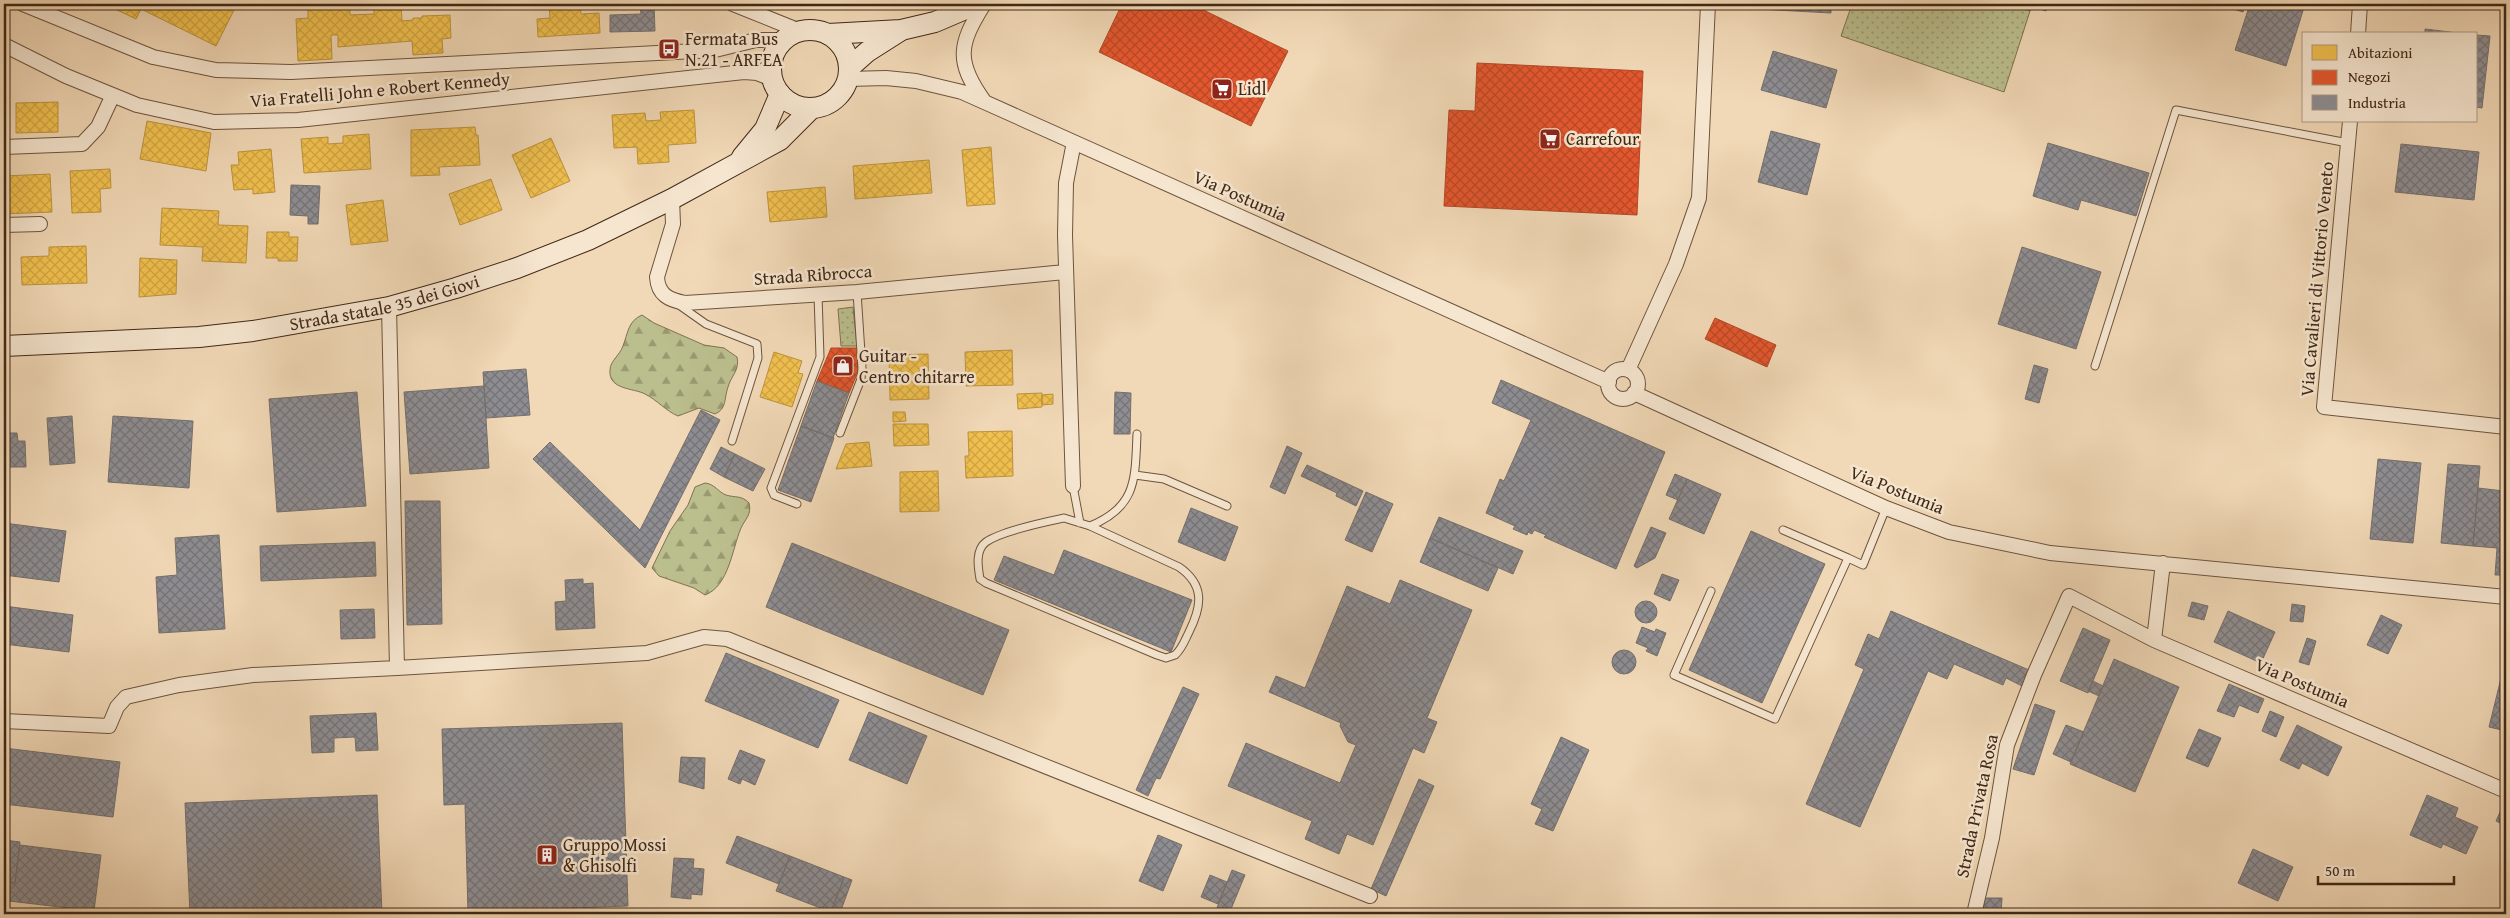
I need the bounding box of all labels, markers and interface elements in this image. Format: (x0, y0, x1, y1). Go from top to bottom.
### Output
place label: Fermata Bus N.21 - ARFEA (685, 25, 783, 73)
legend (2302, 32, 2478, 122)
bus stop icon: Fermata Bus N.21 - ARFEA (657, 37, 681, 61)
text: Abitazioni (2348, 42, 2413, 63)
street label: Via Fratelli John e Robert Kennedy (249, 65, 511, 114)
text: Negozi (2348, 66, 2391, 87)
place label: Lidl (1238, 75, 1267, 102)
supermarket icon: Lidl (1210, 77, 1234, 101)
text: Industria (2348, 92, 2406, 113)
place label: Carrefour (1566, 125, 1640, 152)
supermarket icon: Carrefour (1538, 127, 1562, 151)
street label: Via Cavalieri di Vittorio Veneto (2293, 160, 2340, 398)
street label: Via Postumia (1189, 163, 1292, 228)
street label: Strada Ribrocca (753, 257, 873, 292)
street label: Strada statale 35 dei Giovi (287, 267, 483, 337)
place label: Guitar - Centro chitarre (859, 342, 975, 390)
shop icon: Guitar - Centro chitarre (831, 354, 855, 378)
street label: Via Postumia (1846, 458, 1949, 521)
street label: Via Postumia (2251, 651, 2354, 715)
street label: Strada Privata Rosa (1948, 731, 2005, 880)
place label: Gruppo Mossi & Ghisolfi (563, 831, 667, 879)
building icon: Gruppo Mossi & Ghisolfi (535, 843, 559, 867)
scale bar (2318, 853, 2454, 885)
text: 50 m (2325, 860, 2356, 881)

